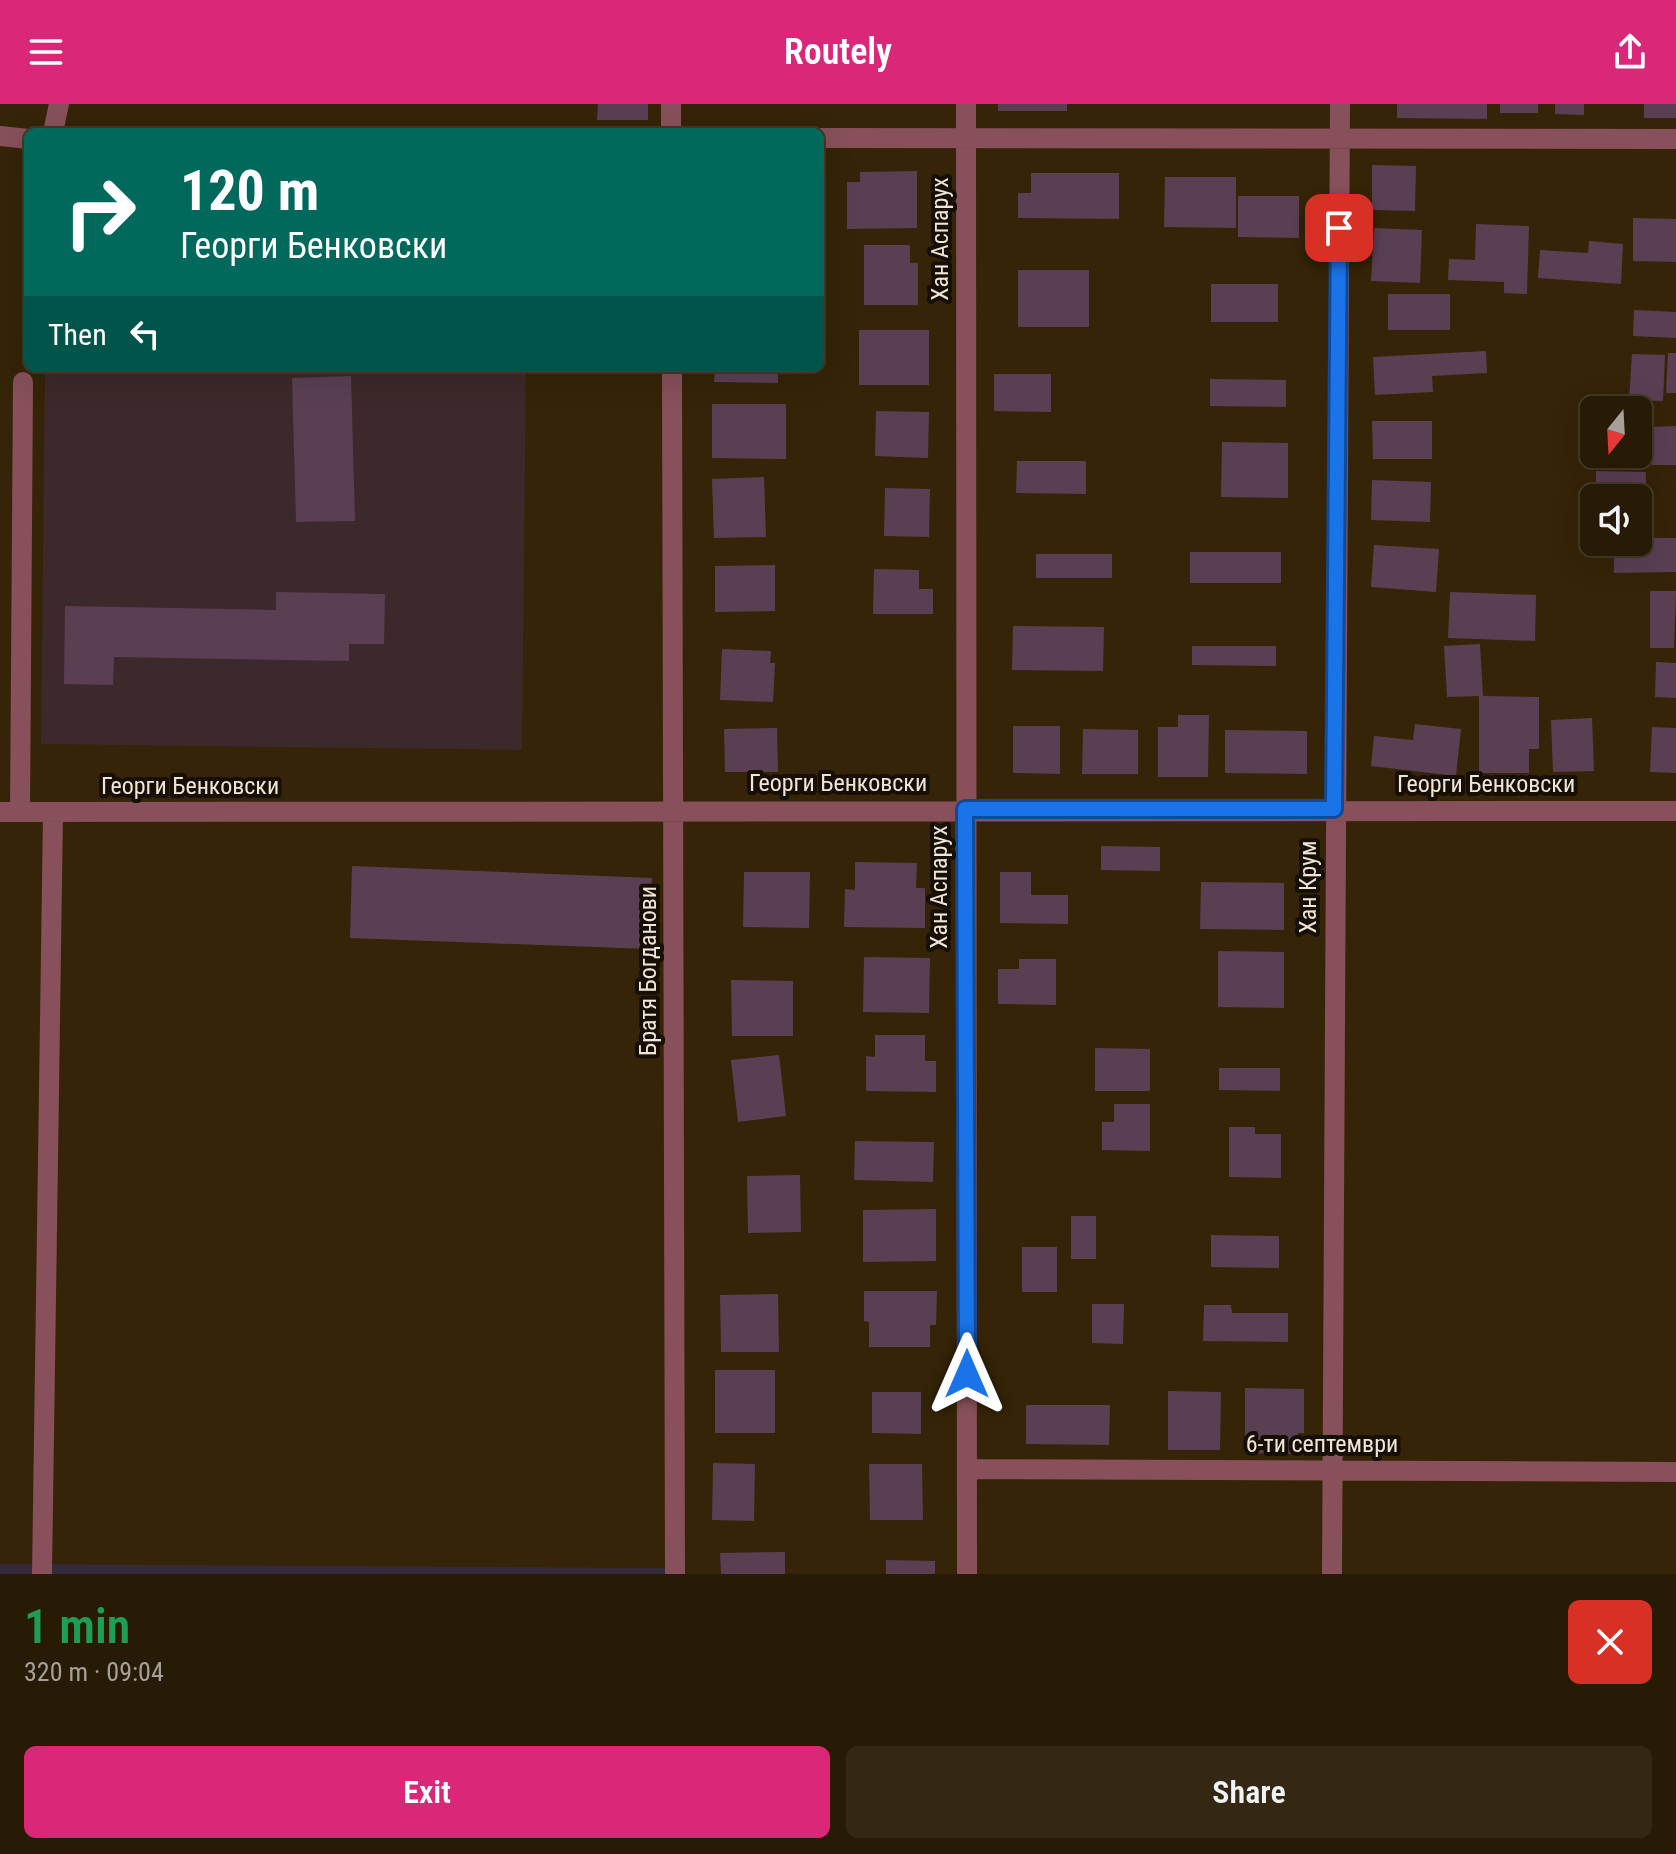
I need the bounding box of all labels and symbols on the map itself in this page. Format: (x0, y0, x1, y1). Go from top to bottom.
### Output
street label: Хан Аспарух (926, 177, 954, 301)
pin (1305, 194, 1373, 262)
north arrow (1580, 396, 1652, 468)
street label: Георги Бенковски (749, 769, 927, 797)
street label: Георги Бенковски (1397, 770, 1575, 798)
street label: Георги Бенковски (101, 772, 279, 800)
street label: Хан Аспарух (925, 825, 953, 949)
street label: Хан Крум (1294, 841, 1322, 933)
street label: Братя Богданови (634, 886, 662, 1056)
position arrow (925, 1332, 1009, 1416)
street label: 6-ти септември (1246, 1430, 1398, 1458)

